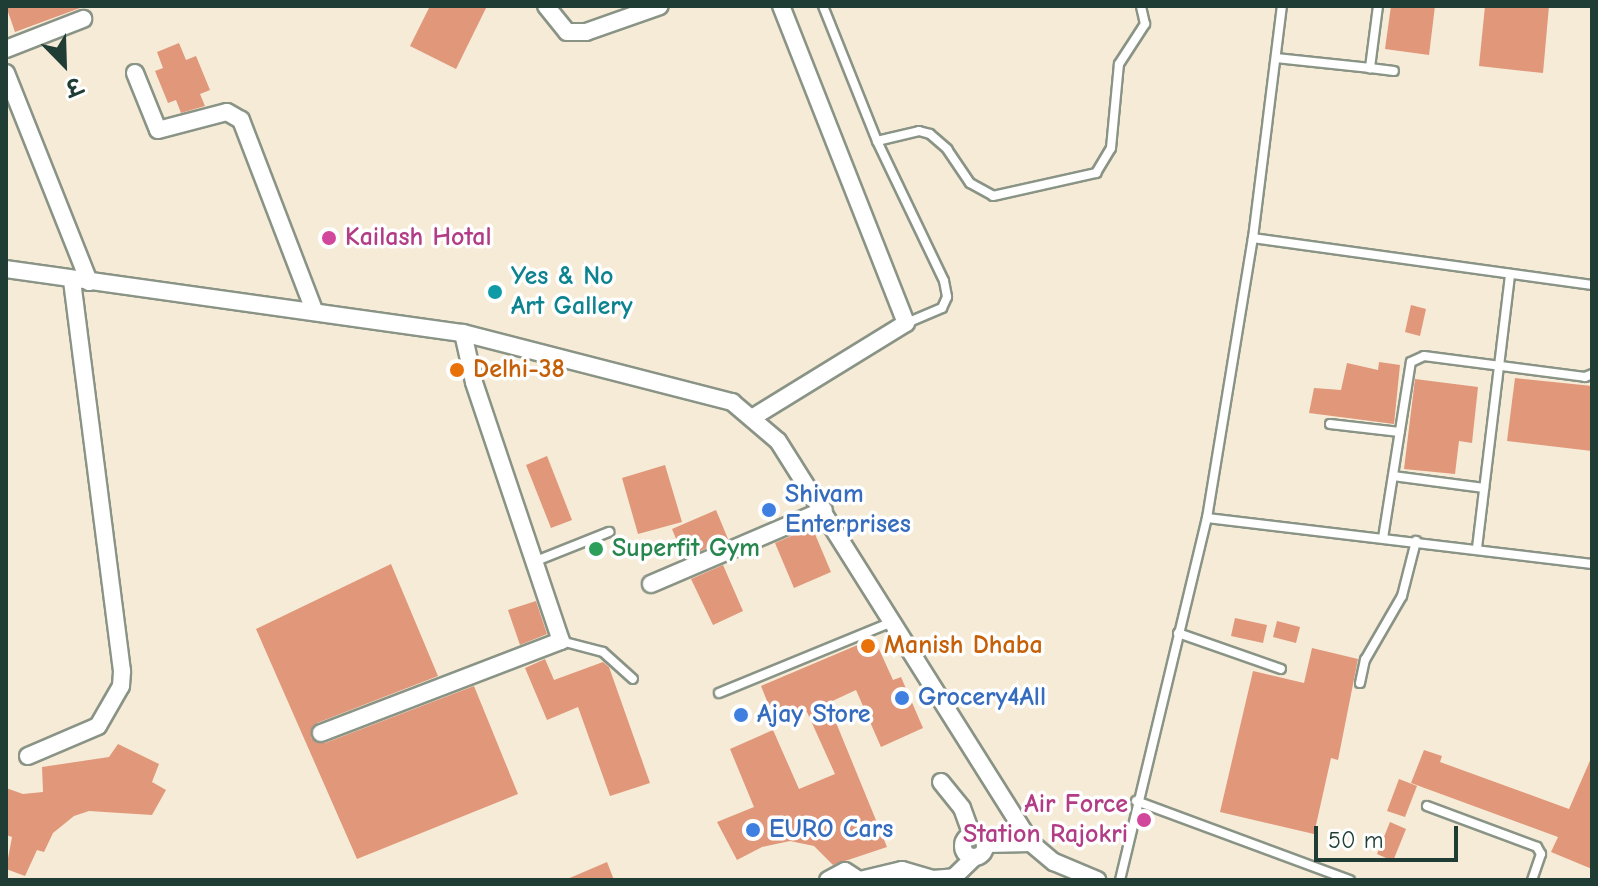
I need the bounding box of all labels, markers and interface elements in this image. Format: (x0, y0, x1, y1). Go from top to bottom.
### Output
north arrow (24, 24, 104, 104)
text: उ (62, 71, 85, 101)
place label: Kailash Hotal (345, 222, 492, 254)
marker: Kailash Hotal (320, 229, 338, 247)
place label: Yes & No Art Gallery (511, 261, 633, 322)
marker: Yes & No Art Gallery (486, 283, 504, 301)
place label: Delhi-38 (473, 354, 565, 386)
marker: Delhi-38 (448, 361, 466, 379)
place label: Shivam Enterprises (785, 479, 911, 540)
marker: Shivam Enterprises (760, 501, 778, 519)
place label: Superfit Gym (612, 533, 760, 565)
marker: Superfit Gym (587, 540, 605, 558)
place label: Manish Dhaba (884, 630, 1043, 662)
marker: Manish Dhaba (859, 637, 877, 655)
place label: Grocery4All (918, 682, 1046, 714)
marker: Grocery4All (893, 689, 911, 707)
place label: Ajay Store (757, 699, 871, 731)
marker: Ajay Store (732, 706, 750, 724)
place label: Air Force Station Rajokri (963, 789, 1128, 850)
scale bar (1318, 810, 1462, 860)
marker: Air Force Station Rajokri (1135, 811, 1153, 829)
place label: EURO Cars (769, 814, 893, 846)
marker: EURO Cars (744, 821, 762, 839)
text: 50 m (1328, 826, 1384, 854)

